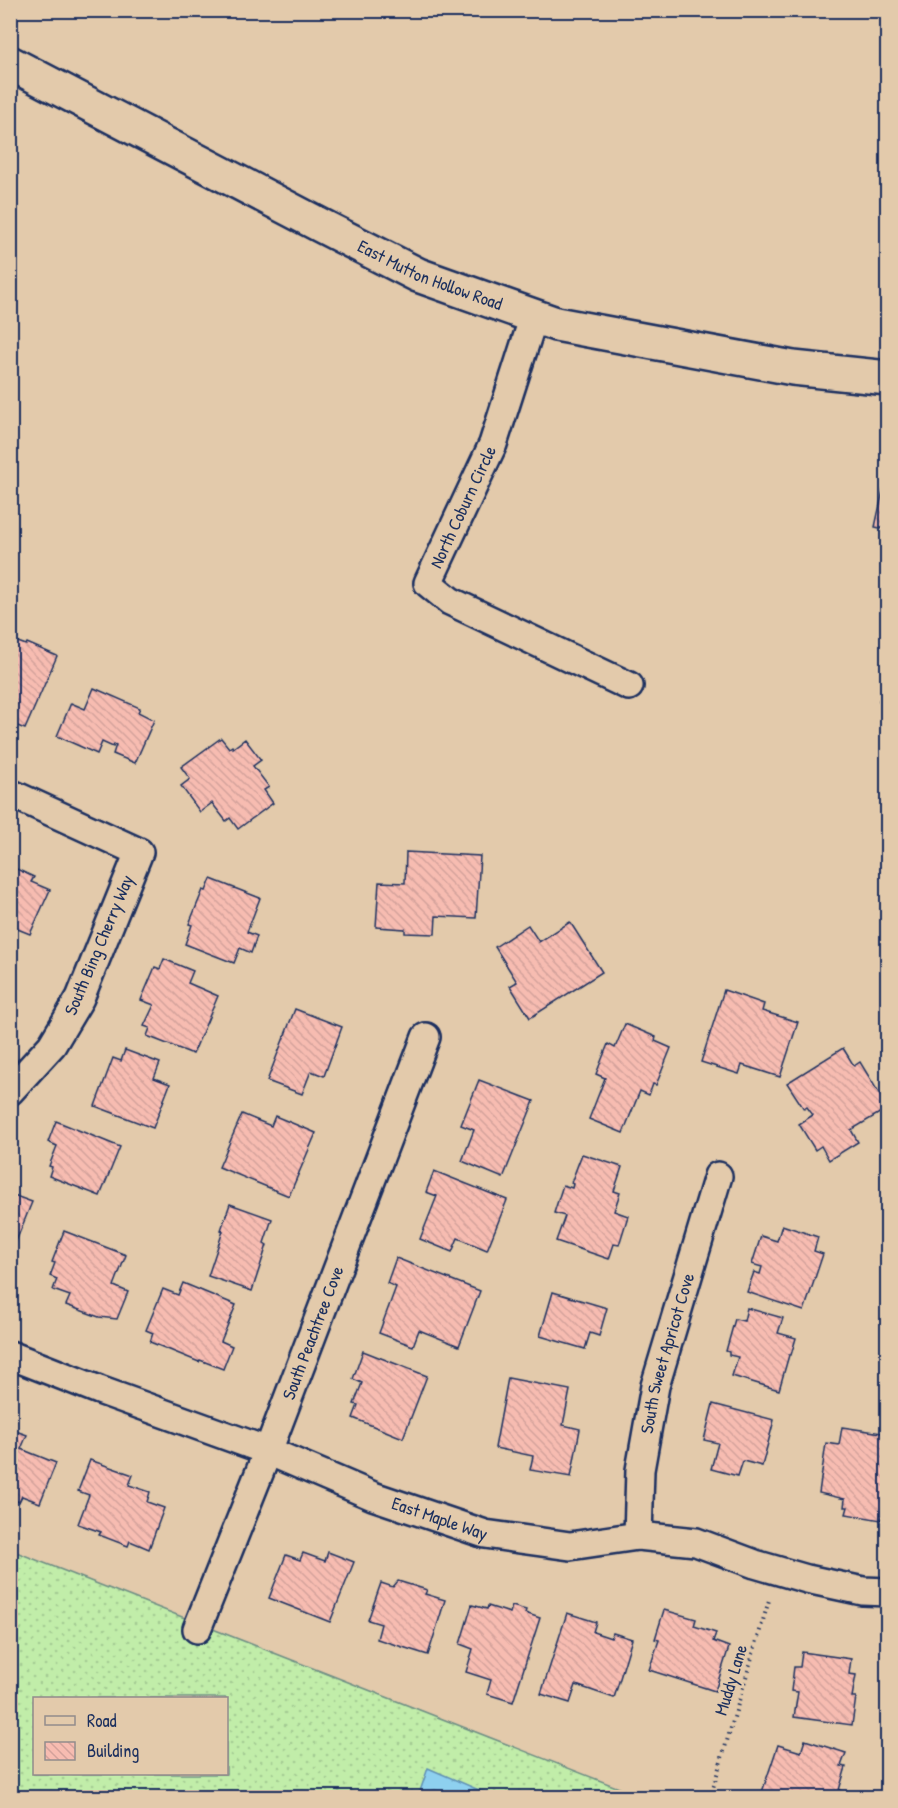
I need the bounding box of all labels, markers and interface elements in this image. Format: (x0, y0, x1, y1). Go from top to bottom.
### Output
street label: East Mutton Hollow Road (354, 233, 506, 316)
street label: North Coburn Circle (423, 442, 502, 572)
street label: South Bing Cherry Way (58, 871, 140, 1019)
street label: South Peachtree Cove (276, 1262, 349, 1403)
street label: South Sweet Apricot Cove (634, 1270, 700, 1435)
street label: East Maple Way (389, 1490, 491, 1546)
street label: Muddy Lane (708, 1641, 753, 1718)
legend (33, 1697, 228, 1775)
text: Road (87, 1708, 117, 1733)
text: Building (87, 1738, 139, 1763)

